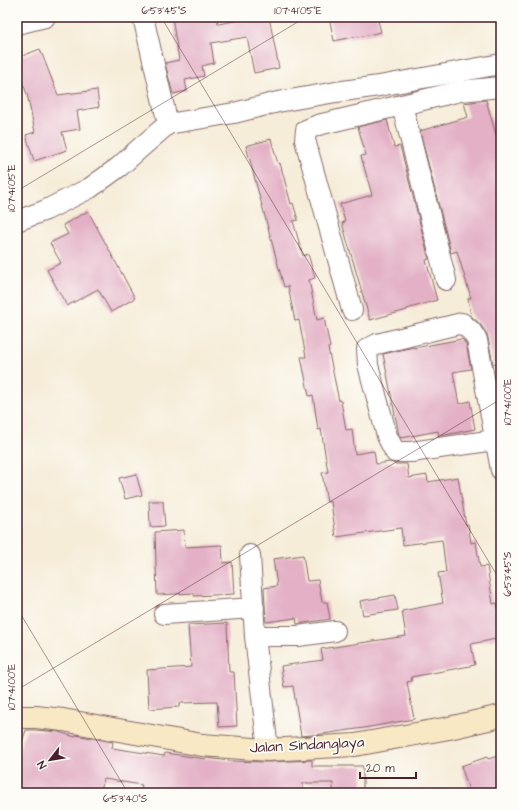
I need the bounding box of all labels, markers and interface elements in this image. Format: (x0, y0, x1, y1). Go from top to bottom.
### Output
text: 6°53'45"S (142, 4, 187, 18)
text: 107°41'05"E (274, 4, 322, 18)
text: 107°41'05"E (5, 164, 19, 212)
text: 107°41'00"E (501, 379, 515, 425)
text: 6°53'45"S (501, 551, 515, 596)
text: 107°41'00"E (5, 664, 19, 710)
street label: Jalan Sindanglaya (249, 731, 365, 759)
north arrow (30, 740, 70, 780)
scale bar (360, 754, 416, 780)
text: N (34, 758, 50, 772)
text: 20 m (366, 760, 395, 777)
text: 6°53'40"S (103, 792, 148, 806)

